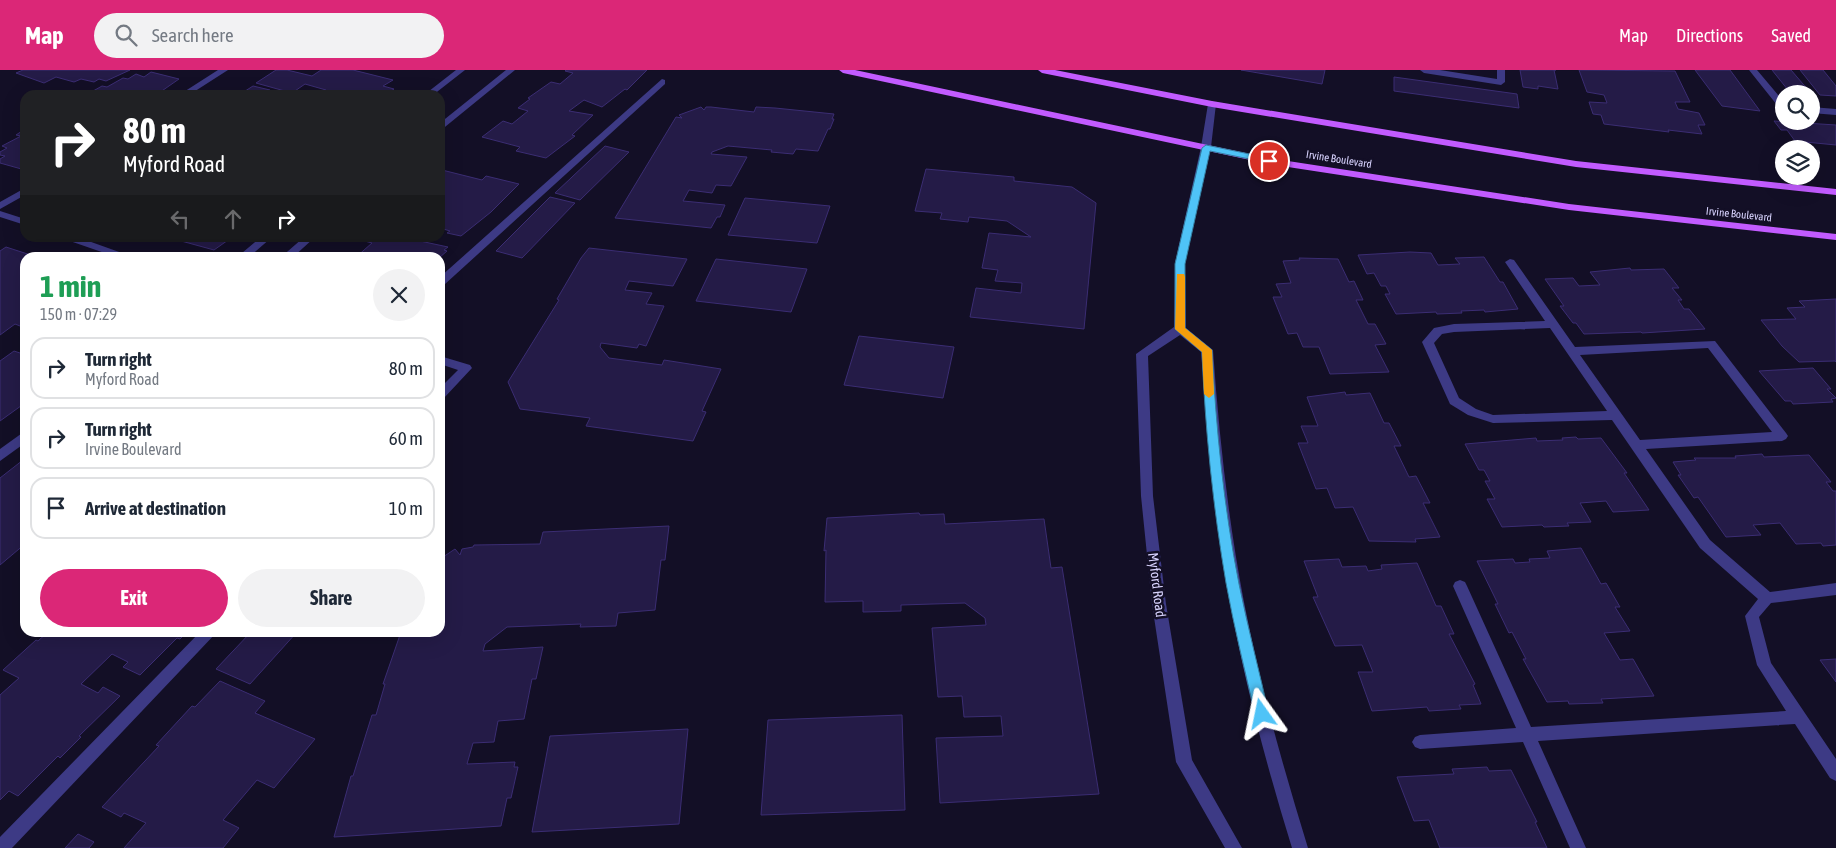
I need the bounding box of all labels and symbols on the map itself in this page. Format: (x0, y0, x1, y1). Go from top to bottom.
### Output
pin (1248, 140, 1290, 182)
street label: Irvine Boulevard (1305, 148, 1373, 170)
street label: Irvine Boulevard (1705, 205, 1773, 223)
street label: Myford Road (1145, 552, 1169, 618)
position arrow (1235, 687, 1287, 739)

